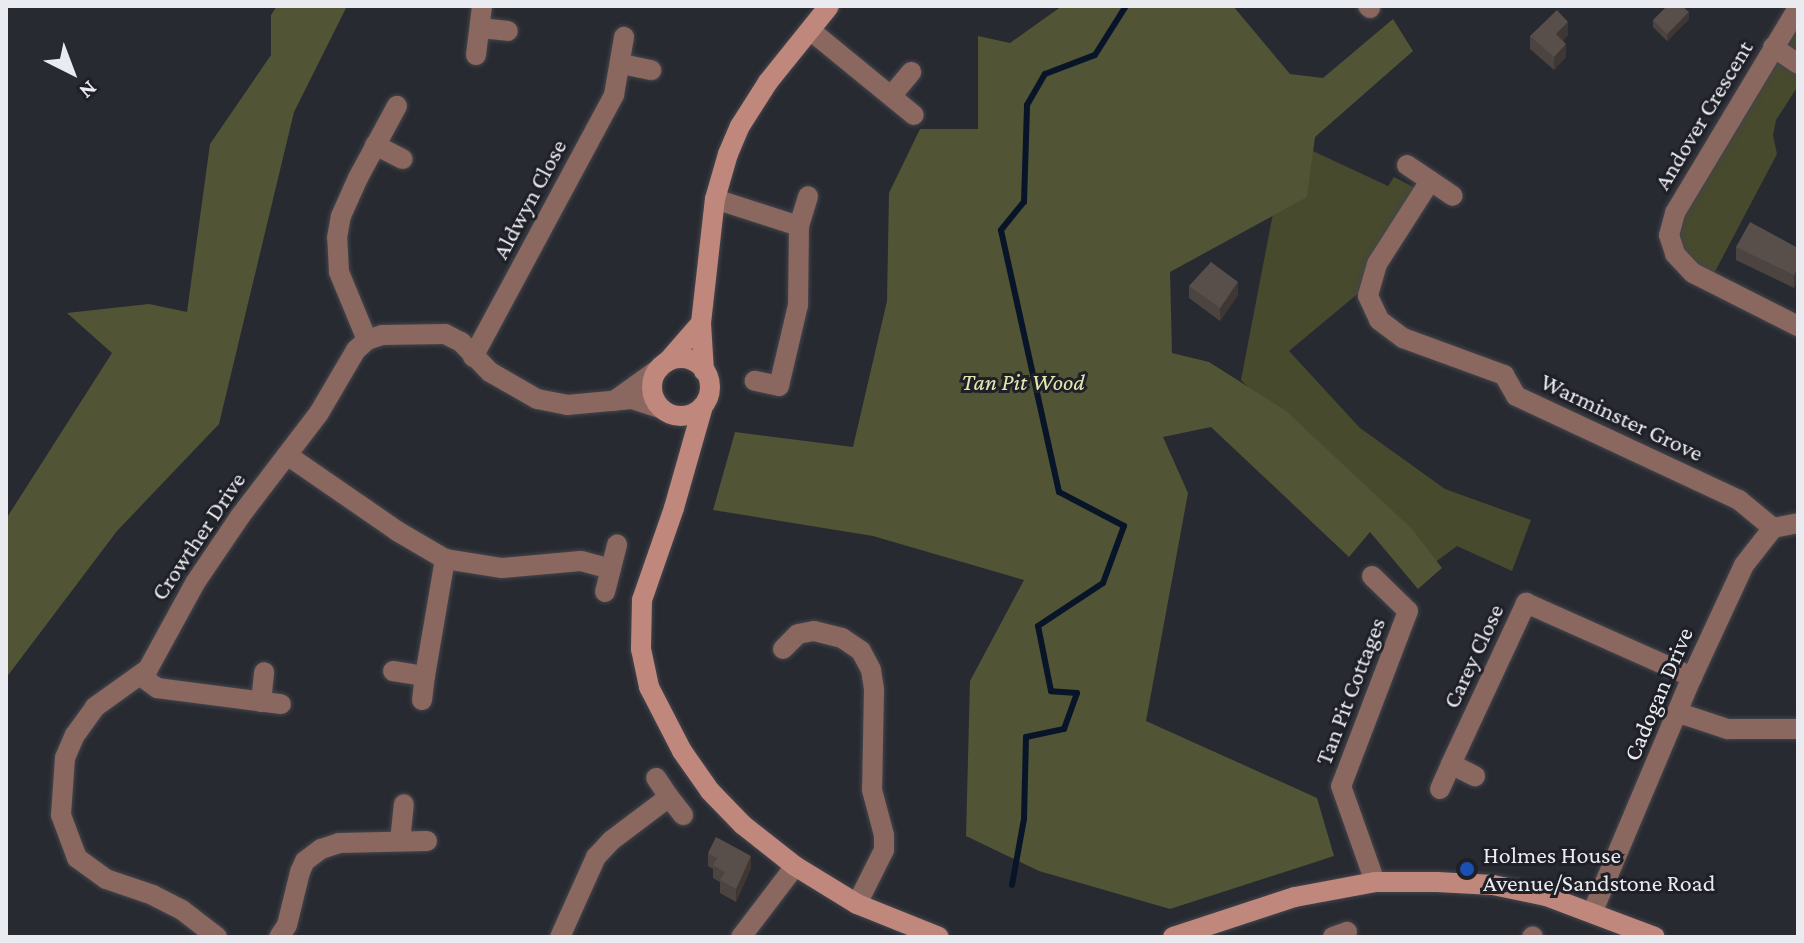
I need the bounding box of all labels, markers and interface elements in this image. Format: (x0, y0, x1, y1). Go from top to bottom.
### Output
north arrow (32, 32, 112, 112)
street label: Andover Crescent (1647, 35, 1759, 195)
text: N (74, 76, 102, 105)
street label: Aldwyn Close (485, 134, 573, 264)
street label: Warminster Grove (1536, 367, 1708, 467)
park label: Tan Pit Wood (962, 368, 1084, 396)
street label: Crowther Drive (145, 466, 251, 606)
street label: Carey Close (1436, 599, 1510, 713)
street label: Tan Pit Cottages (1309, 613, 1391, 769)
street label: Cadogan Drive (1617, 623, 1699, 765)
place label: Holmes House Avenue/Sandstone Road (1483, 841, 1715, 897)
marker: Holmes House Avenue/Sandstone Road (1458, 860, 1476, 878)

